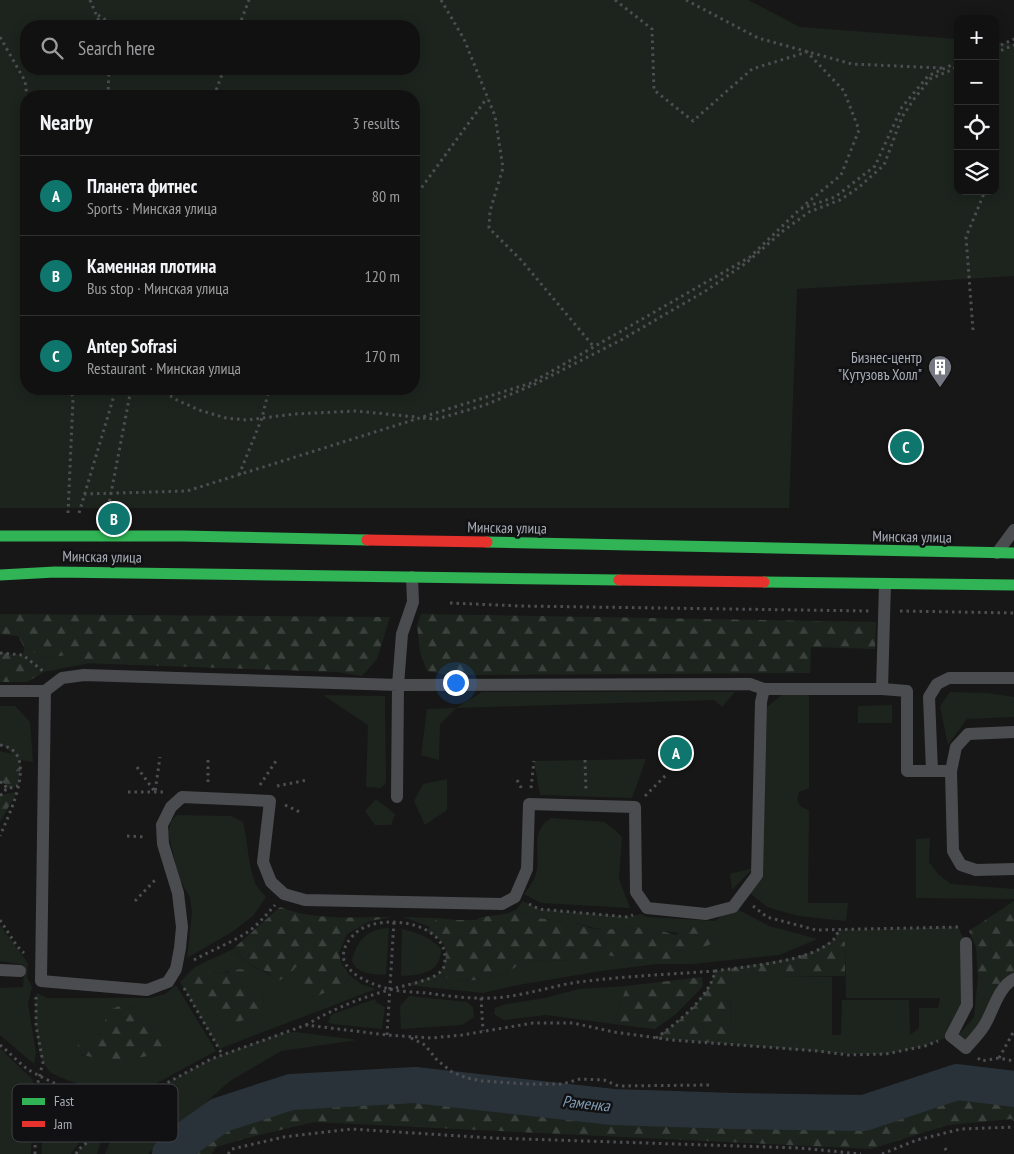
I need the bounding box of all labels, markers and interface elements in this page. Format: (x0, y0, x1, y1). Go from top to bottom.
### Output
map controls (954, 15, 999, 195)
button: + (954, 15, 999, 60)
search box (20, 20, 420, 75)
icon: search (38, 34, 66, 62)
text: Search here (78, 36, 155, 60)
button: − (954, 60, 999, 105)
button: locate (954, 105, 999, 150)
text: Nearby (40, 109, 93, 136)
text: 3 results (353, 113, 400, 133)
button: layers (954, 150, 999, 195)
text: Планета фитнес (87, 174, 197, 198)
text: A (52, 186, 60, 206)
text: 80 m (372, 186, 400, 206)
text: Sports · Минская улица (87, 198, 217, 218)
text: Каменная плотина (87, 254, 216, 278)
text: B (52, 266, 60, 286)
text: 120 m (365, 266, 400, 286)
text: Bus stop · Минская улица (87, 278, 229, 298)
text: Antep Sofrasi (87, 334, 177, 358)
text: C (52, 346, 60, 366)
text: 170 m (365, 346, 400, 366)
place label: Бизнес-центр "Кутузовъ Холл" (838, 348, 922, 384)
building icon: Бизнес-центр "Кутузовъ Холл" (927, 354, 953, 388)
text: Restaurant · Минская улица (87, 358, 241, 378)
pin: C (890, 428, 922, 466)
pin: B (98, 500, 130, 538)
street label: Минская улица (467, 517, 547, 538)
street label: Минская улица (872, 526, 952, 547)
street label: Минская улица (62, 546, 142, 567)
your location (443, 670, 469, 696)
pin: A (660, 734, 692, 772)
legend (12, 1084, 178, 1142)
water label: Раменка (561, 1091, 612, 1116)
text: Fast (54, 1092, 74, 1110)
text: Jam (53, 1115, 72, 1133)

